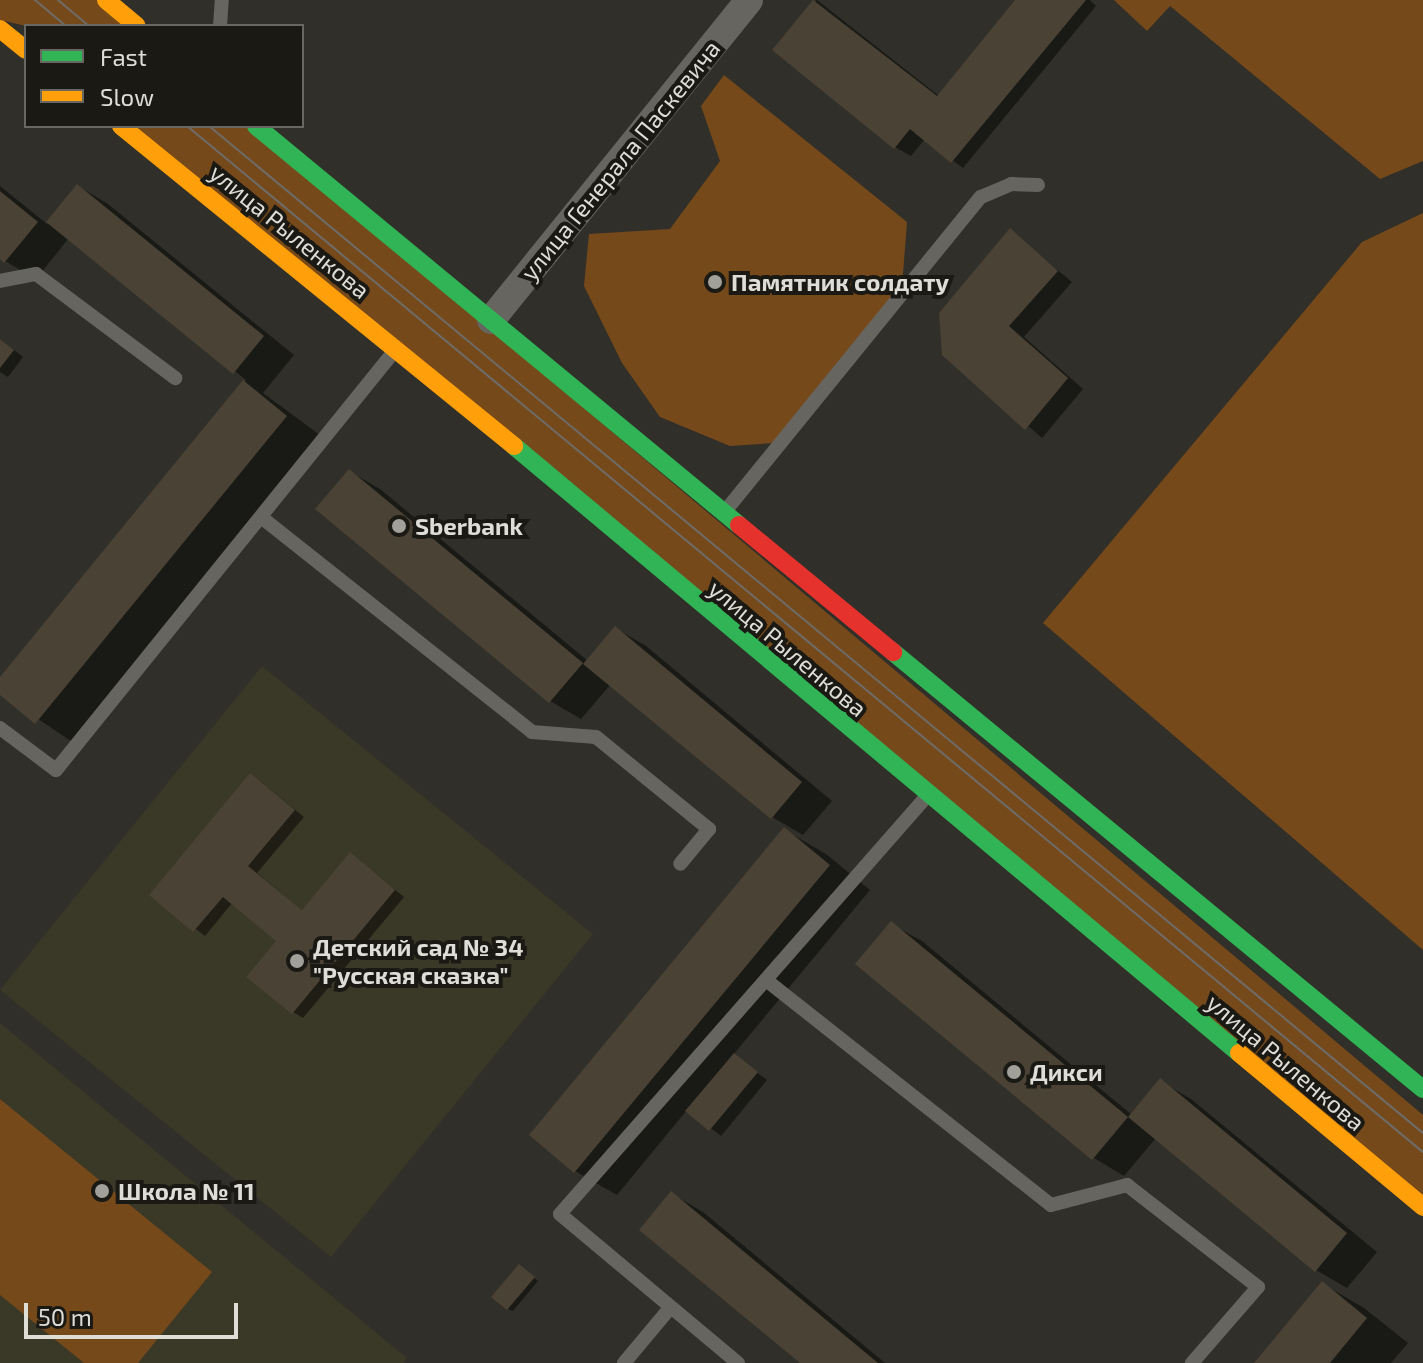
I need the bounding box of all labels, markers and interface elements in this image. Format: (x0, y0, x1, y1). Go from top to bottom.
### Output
legend (24, 24, 304, 128)
street label: улица Генерала Паскевича (514, 34, 726, 286)
text: Fast (100, 42, 147, 71)
text: Slow (100, 82, 154, 111)
street label: улица Рыленкова (204, 158, 376, 304)
place label: Памятник солдату (731, 268, 949, 296)
marker: Памятник солдату (706, 273, 724, 291)
place label: Sberbank (415, 512, 523, 540)
marker: Sberbank (390, 517, 408, 535)
street label: улица Рыленкова (703, 574, 873, 722)
place label: Детский сад № 34 "Русская сказка" (313, 933, 524, 989)
marker: Детский сад № 34 "Русская сказка" (288, 952, 306, 970)
street label: улица Рыленкова (1201, 988, 1371, 1136)
place label: Дикси (1030, 1058, 1103, 1086)
marker: Дикси (1005, 1063, 1023, 1081)
place label: Школа № 11 (118, 1177, 254, 1205)
marker: Школа № 11 (93, 1182, 111, 1200)
scale bar (28, 1287, 242, 1337)
text: 50 m (38, 1302, 92, 1331)

